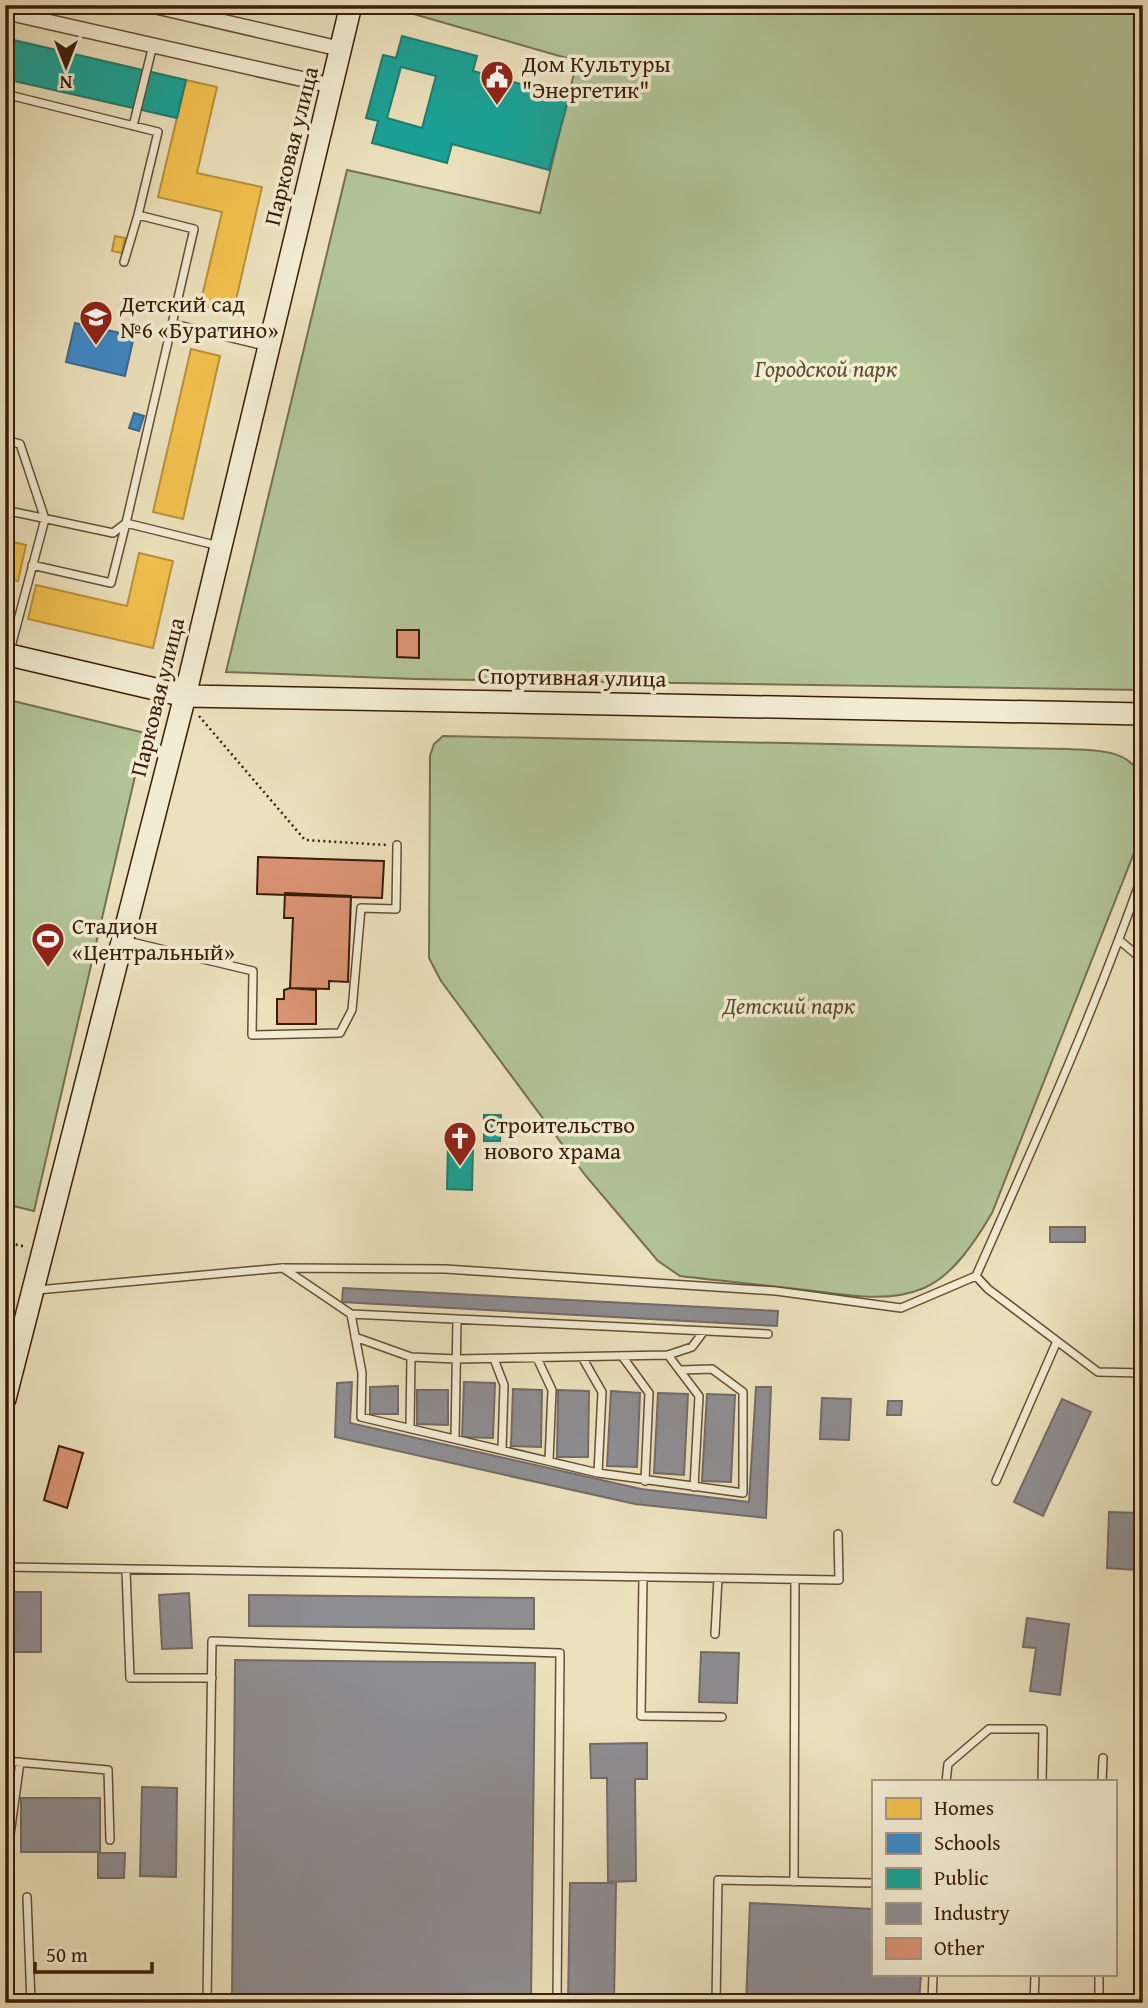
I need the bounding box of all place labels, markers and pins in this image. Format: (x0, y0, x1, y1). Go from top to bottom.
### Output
place label: Дом Культуры "Энергетик" (521, 47, 671, 106)
public building icon: Дом Культуры "Энергетик" (478, 58, 516, 107)
place label: Детский сад №6 «Буратино» (119, 287, 279, 346)
school or university icon: Детский сад №6 «Буратино» (77, 298, 115, 347)
place label: Стадион «Центральный» (72, 909, 235, 968)
sports icon: Стадион «Центральный» (29, 920, 67, 969)
place label: Строительство нового храма (484, 1108, 635, 1167)
church icon: Строительство нового храма (441, 1119, 479, 1168)

